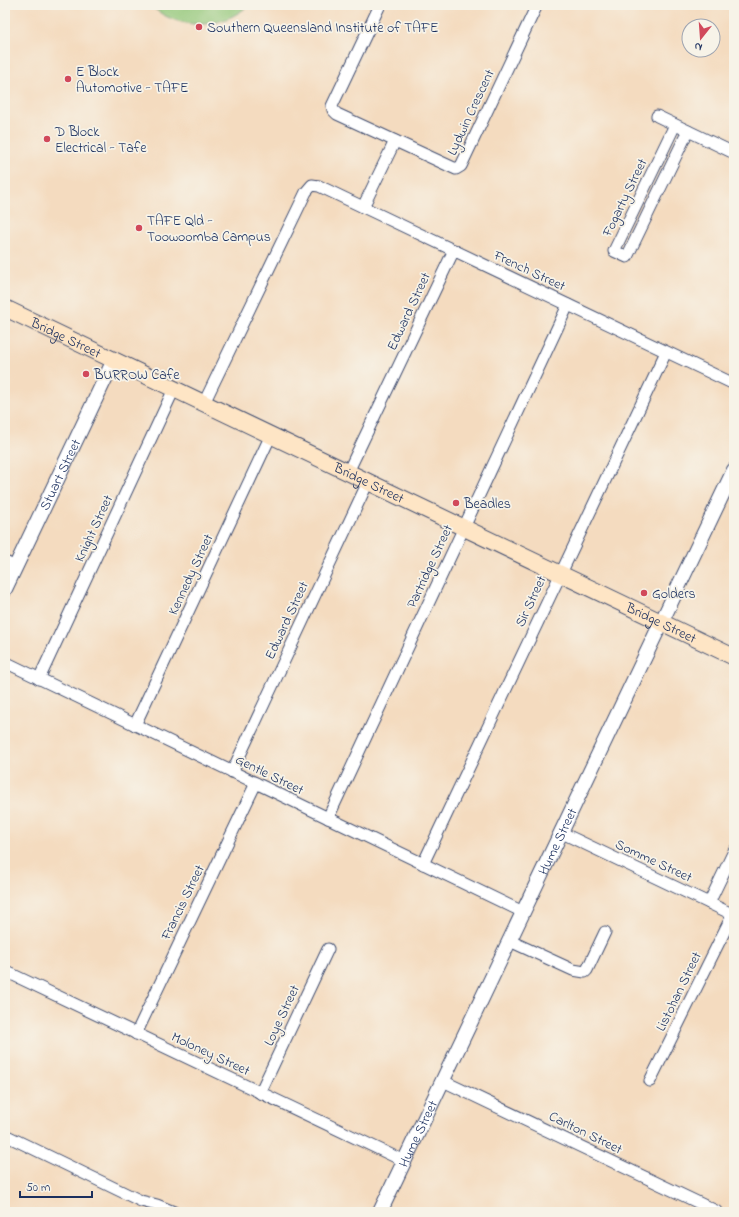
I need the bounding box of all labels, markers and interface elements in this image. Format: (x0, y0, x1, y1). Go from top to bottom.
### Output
place label: Southern Queensland Institute of TAFE (207, 18, 439, 39)
north arrow (681, 18, 721, 58)
marker: Southern Queensland Institute of TAFE (194, 22, 204, 32)
text: N (692, 38, 704, 55)
place label: E Block Automotive - TAFE (76, 62, 189, 99)
street label: Lydwin Crescent (442, 66, 502, 160)
marker: E Block Automotive - TAFE (63, 74, 73, 84)
place label: D Block Electrical - Tafe (54, 122, 147, 159)
marker: D Block Electrical - Tafe (42, 134, 52, 144)
street label: Fogarty Street (597, 155, 654, 242)
place label: TAFE Qld - Toowoomba Campus (147, 211, 271, 248)
marker: TAFE Qld - Toowoomba Campus (134, 223, 144, 233)
street label: French Street (489, 245, 569, 297)
street label: Edward Street (382, 269, 437, 354)
street label: Bridge Street (26, 312, 105, 365)
place label: BURROW Cafe (93, 365, 180, 386)
marker: BURROW Cafe (81, 369, 91, 379)
street label: Stuart Street (35, 435, 87, 514)
street label: Bridge Street (329, 458, 408, 510)
street label: Knight Street (70, 491, 120, 566)
place label: Beadles (463, 494, 511, 515)
marker: Beadles (451, 498, 461, 508)
street label: Partridge Street (402, 521, 460, 612)
street label: Kennedy Street (163, 530, 220, 619)
street label: Sir Street (510, 572, 553, 631)
street label: Edward Street (260, 578, 315, 663)
place label: Golders (652, 584, 696, 605)
marker: Golders (639, 588, 649, 598)
street label: Bridge Street (621, 597, 700, 650)
street label: Gentle Street (231, 750, 307, 801)
street label: Hume Street (533, 804, 583, 879)
street label: Somme Street (611, 834, 696, 889)
street label: Francis Street (156, 861, 211, 945)
street label: Listohan Street (651, 948, 708, 1035)
street label: Loye Street (259, 981, 307, 1050)
street label: Moloney Street (167, 1027, 253, 1083)
street label: Hume Street (394, 1097, 444, 1171)
street label: Carlton Street (545, 1106, 626, 1160)
scale bar (20, 1173, 92, 1199)
text: 50 m (26, 1179, 50, 1197)

